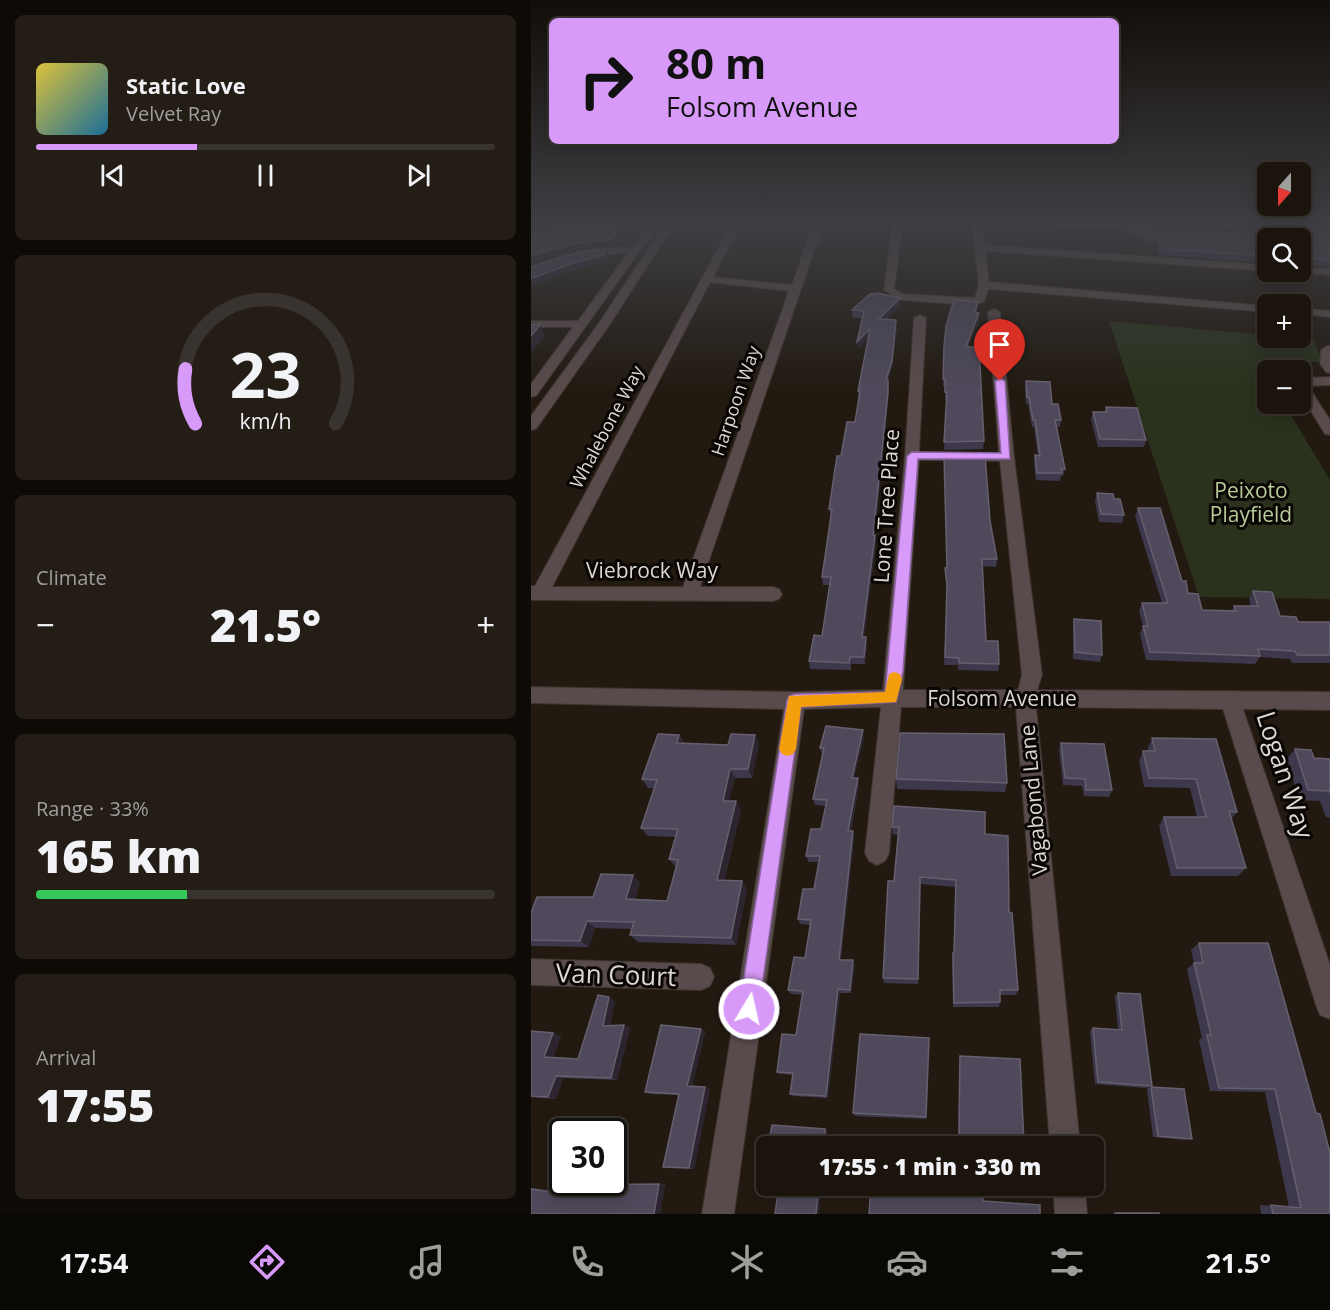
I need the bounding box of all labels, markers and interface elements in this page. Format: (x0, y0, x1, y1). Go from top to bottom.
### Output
text: 80 m (666, 34, 766, 91)
icon: right (567, 42, 645, 120)
text: Static Love (126, 70, 246, 100)
text: Folsom Avenue (666, 88, 858, 125)
text: Velvet Ray (126, 100, 221, 127)
icon: previous (96, 159, 129, 192)
icon: pause (249, 159, 282, 192)
icon: next (402, 159, 435, 192)
north arrow (1257, 162, 1311, 216)
map controls (1257, 162, 1311, 414)
button: search (1257, 228, 1311, 282)
button: + (1257, 294, 1311, 348)
pin (974, 319, 1025, 381)
icon: arrive (983, 328, 1016, 361)
text: 23 (230, 331, 301, 416)
street label: Harpoon Way (705, 342, 765, 459)
street label: Whalebone Way (564, 360, 649, 492)
button: − (1257, 360, 1311, 414)
text: km/h (239, 407, 292, 436)
street label: Lone Tree Place (867, 428, 905, 584)
park label: Peixoto Playfield (1210, 476, 1292, 528)
street label: Viebrock Way (586, 556, 718, 584)
text: Climate (36, 564, 107, 591)
text: 21.5° (210, 594, 321, 655)
text: − (36, 602, 55, 647)
text: + (476, 602, 495, 647)
street label: Folsom Avenue (927, 684, 1077, 712)
street label: Logan Way (1248, 706, 1324, 844)
street label: Vagabond Lane (1012, 724, 1054, 877)
text: Range · 33% (36, 795, 149, 822)
text: 165 km (36, 825, 201, 886)
street label: Van Court (555, 954, 677, 994)
position arrow (717, 977, 781, 1041)
text: Arrival (36, 1044, 96, 1071)
text: 17:55 (36, 1074, 154, 1135)
speed limit sign: 30 (549, 1118, 627, 1196)
text: 17:55 · 1 min · 330 m (819, 1151, 1041, 1181)
icon: directions (246, 1241, 288, 1283)
icon: music (406, 1241, 448, 1283)
icon: phone (566, 1241, 608, 1283)
icon: climate (726, 1241, 768, 1283)
icon: car (886, 1241, 928, 1283)
icon: filters (1046, 1241, 1088, 1283)
text: 17:54 (59, 1244, 128, 1281)
text: 21.5° (1205, 1244, 1271, 1281)

